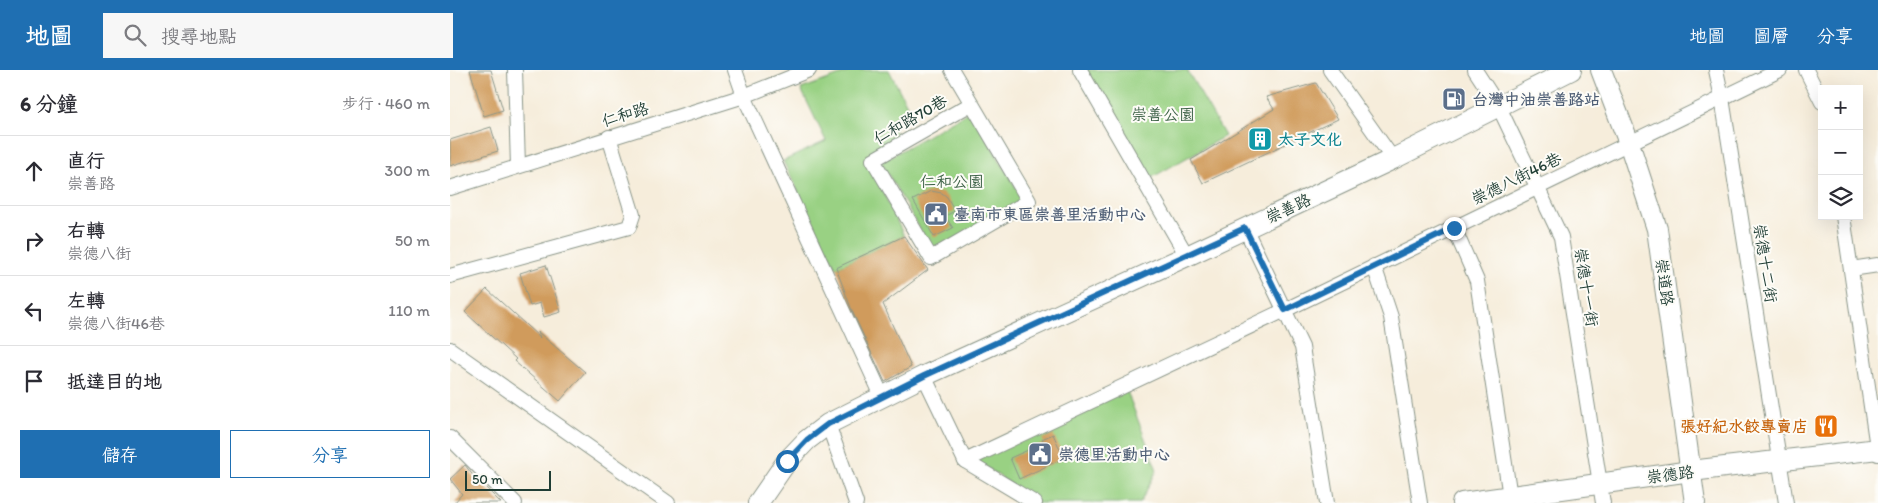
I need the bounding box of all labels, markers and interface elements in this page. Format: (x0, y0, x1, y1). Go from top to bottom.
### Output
search box (103, 13, 453, 58)
text: 地圖 (25, 21, 73, 50)
icon: search (121, 21, 149, 49)
text: 搜尋地點 (161, 25, 237, 48)
text: 地圖 (1689, 25, 1725, 47)
text: 圖層 (1753, 25, 1789, 47)
text: 分享 (1817, 25, 1853, 47)
map controls (1818, 85, 1863, 220)
button: + (1818, 85, 1863, 130)
fuel station icon: 台灣中油崇善路站 (1441, 86, 1467, 112)
place label: 台灣中油崇善路站 (1472, 90, 1600, 109)
text: 6 分鐘 (20, 91, 78, 116)
street label: 仁和路70巷 (870, 91, 950, 148)
text: 步行 · 460 m (342, 94, 430, 113)
street label: 仁和路 (599, 98, 651, 131)
park label: 崇善公園 (1131, 105, 1195, 124)
building icon: 太子文化 (1247, 126, 1273, 152)
place label: 太子文化 (1278, 130, 1342, 149)
button: − (1818, 130, 1863, 175)
street label: 崇德八街46巷 (1468, 148, 1564, 208)
text: 直行 (67, 149, 105, 172)
icon: ahead (20, 157, 48, 185)
text: 300 m (385, 161, 430, 180)
park label: 仁和公園 (920, 172, 984, 191)
text: 崇善路 (67, 174, 115, 193)
button: layers (1818, 175, 1863, 220)
street label: 崇善路 (1262, 190, 1314, 227)
public building icon: 臺南市東區崇善里活動中心 (923, 201, 949, 227)
place label: 臺南市東區崇善里活動中心 (954, 205, 1146, 224)
route end (1443, 217, 1466, 240)
text: 右轉 (67, 219, 105, 242)
street label: 崇德十二街 (1750, 222, 1781, 304)
icon: right (20, 227, 48, 255)
text: 50 m (395, 231, 430, 250)
text: 崇德八街 (67, 244, 131, 263)
street label: 崇德十一街 (1571, 246, 1602, 328)
street label: 崇道路 (1652, 257, 1677, 307)
text: 左轉 (67, 289, 105, 312)
icon: left (20, 297, 48, 325)
text: 110 m (388, 301, 430, 320)
text: 崇德八街46巷 (67, 314, 165, 333)
icon: arrive (20, 367, 48, 395)
text: 抵達目的地 (67, 370, 162, 393)
restaurant icon: 張好紀水餃專賣店 (1813, 413, 1839, 439)
place label: 張好紀水餃專賣店 (1680, 417, 1808, 436)
button: 儲存 (20, 430, 220, 478)
button: 分享 (230, 430, 430, 478)
public building icon: 崇德里活動中心 (1027, 441, 1053, 467)
place label: 崇德里活動中心 (1058, 445, 1170, 464)
route start (776, 450, 799, 473)
street label: 崇德路 (1645, 462, 1695, 487)
scale bar (465, 468, 551, 491)
text: 50 m (472, 471, 503, 488)

